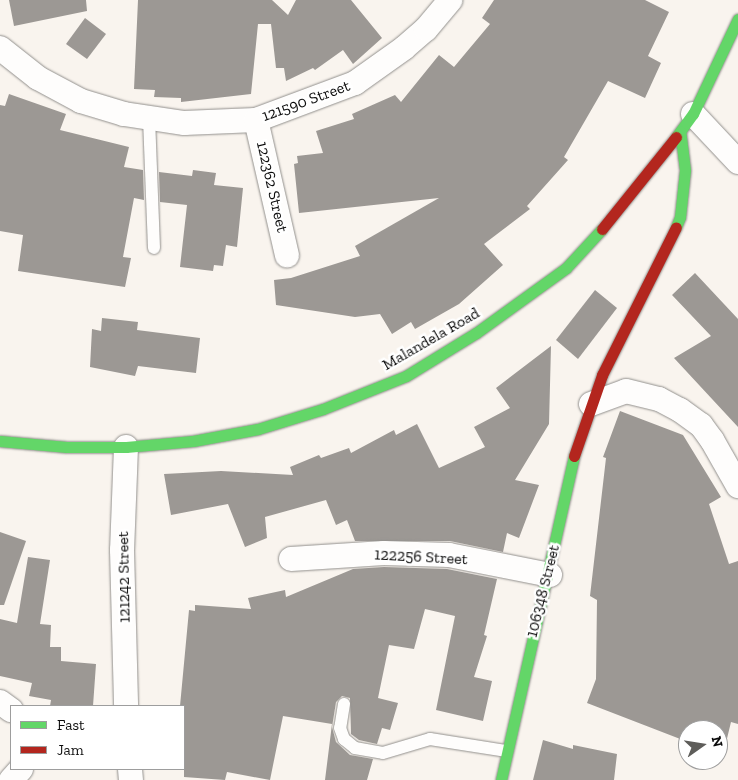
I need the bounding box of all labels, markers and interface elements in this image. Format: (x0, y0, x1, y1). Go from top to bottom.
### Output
street label: 121590 Street (259, 76, 353, 126)
street label: 122362 Street (252, 140, 292, 234)
street label: Malandela Road (379, 303, 483, 375)
street label: 121242 Street (114, 531, 134, 623)
street label: 106348 Street (522, 543, 564, 639)
street label: 122256 Street (374, 545, 468, 569)
legend (10, 705, 185, 770)
text: Fast (57, 716, 85, 734)
north arrow (678, 720, 728, 770)
text: N (708, 735, 727, 749)
text: Jam (57, 741, 84, 759)

